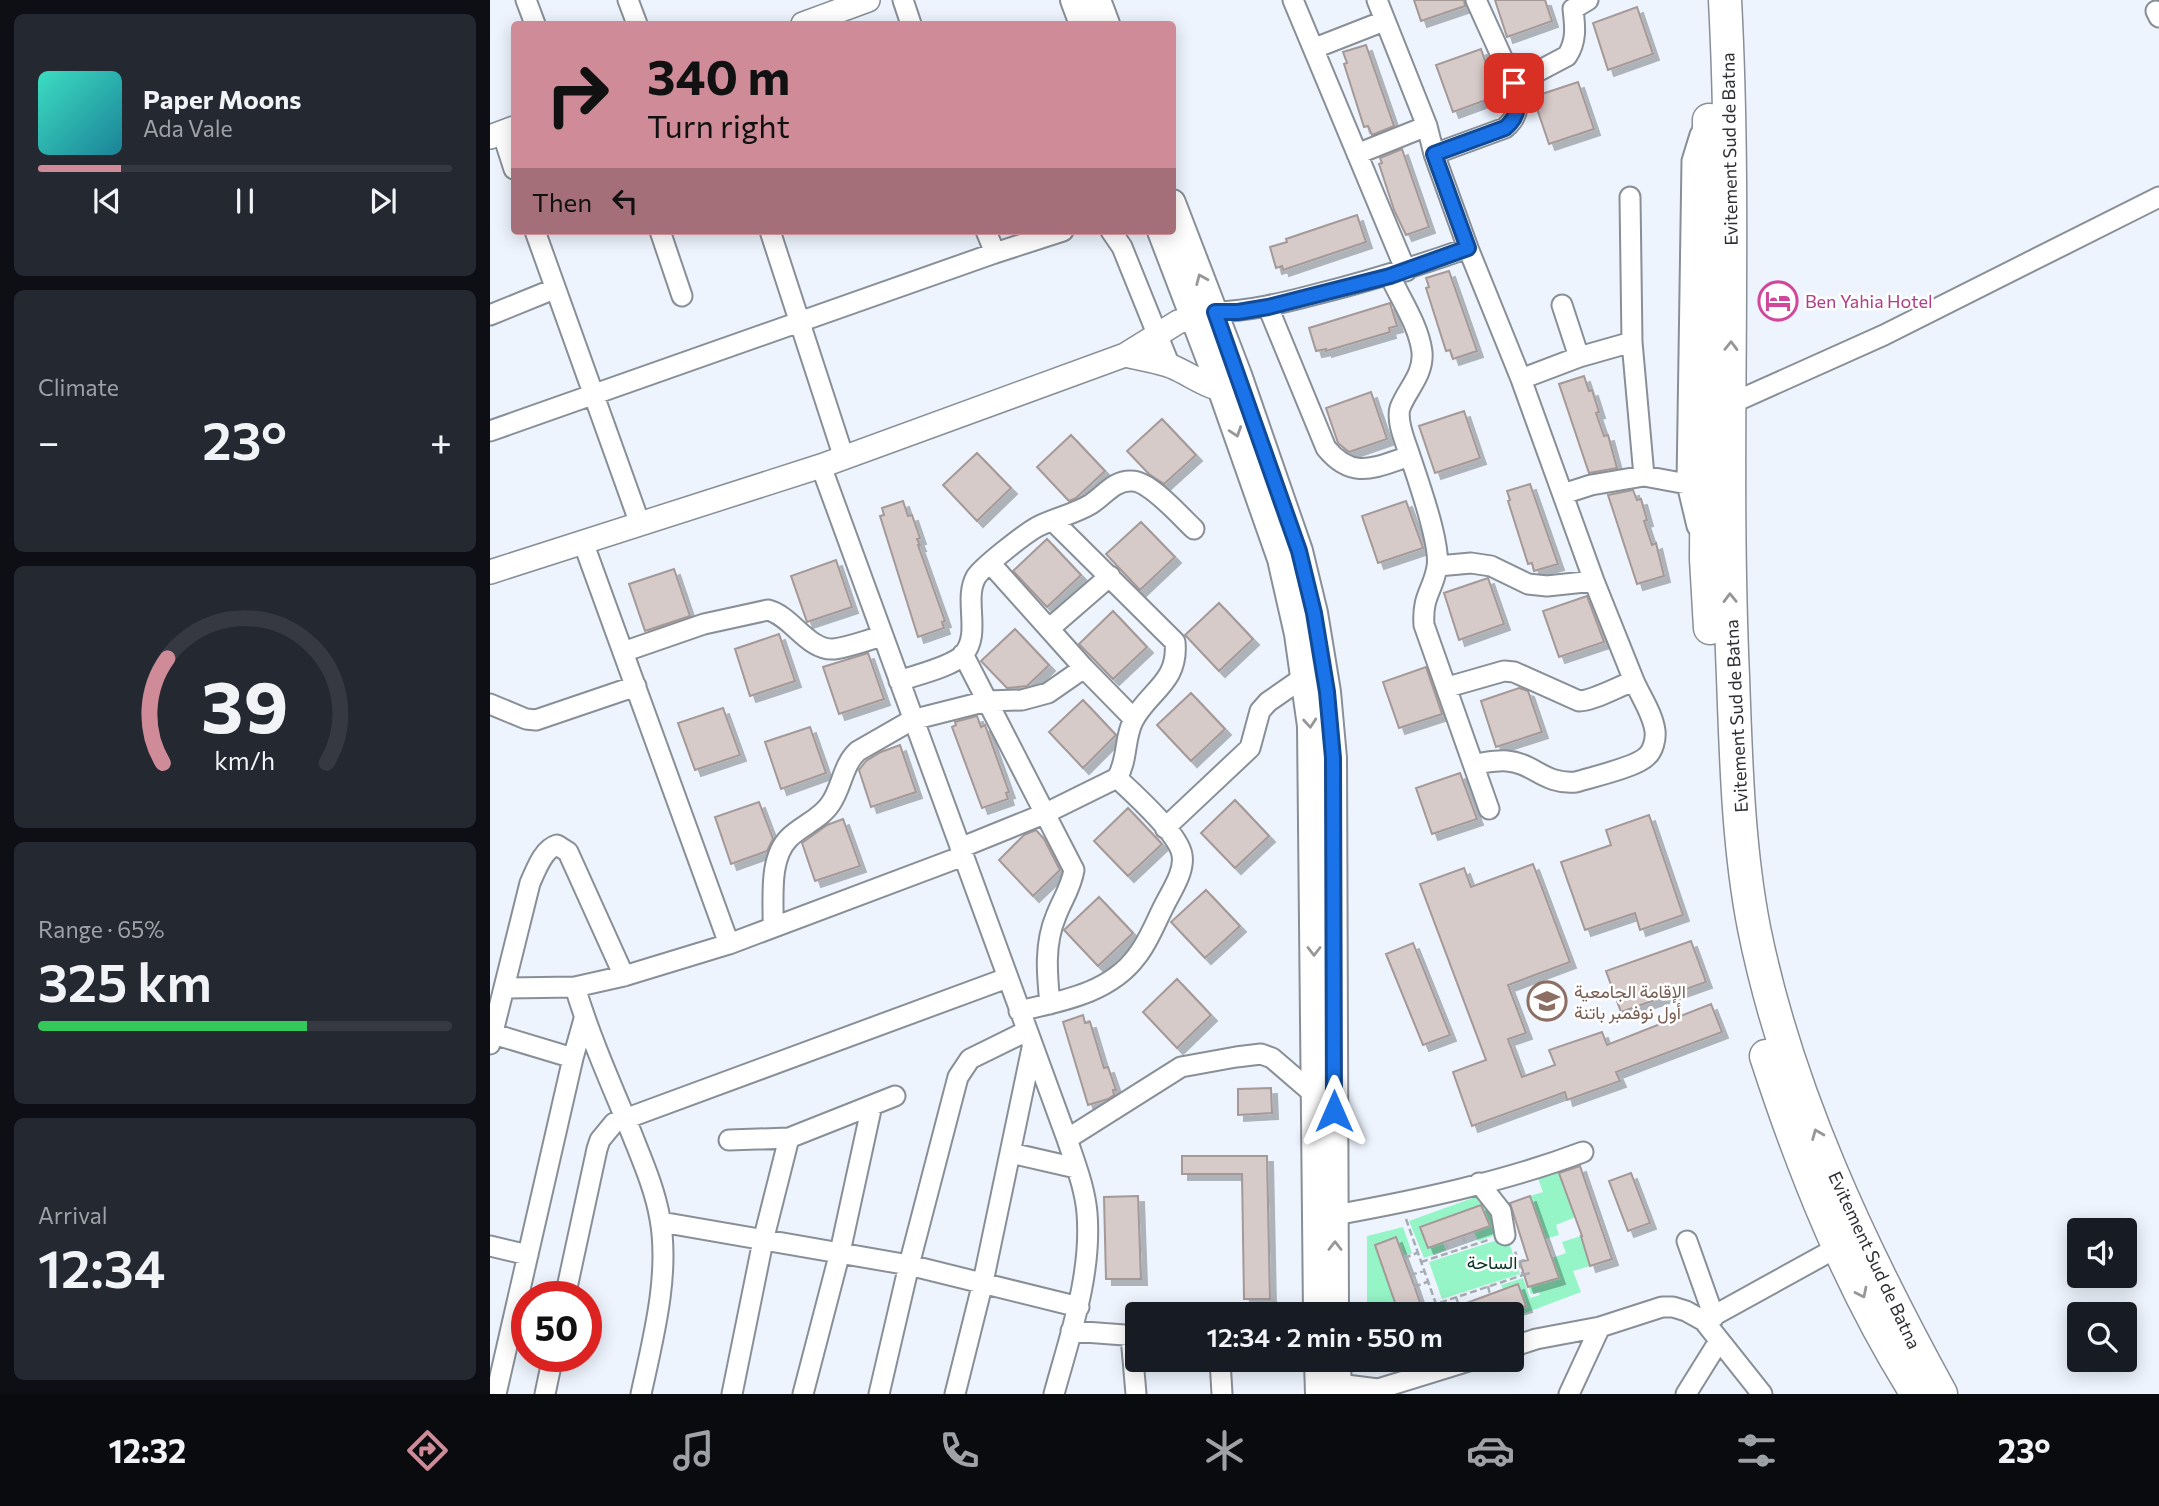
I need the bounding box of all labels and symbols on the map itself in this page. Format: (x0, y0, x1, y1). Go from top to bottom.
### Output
street label: Evitement Sud de Batna (1716, 52, 1742, 246)
pin (1484, 53, 1544, 113)
one-way arrow (1196, 274, 1210, 286)
hotel icon: Ben Yahia Hotel (1757, 280, 1799, 322)
place label: Ben Yahia Hotel (1805, 290, 1932, 312)
one-way arrow (1723, 341, 1739, 351)
one-way arrow (1228, 426, 1242, 438)
one-way arrow (1722, 592, 1738, 603)
street label: Evitement Sud de Batna (1720, 619, 1752, 813)
one-way arrow (1302, 717, 1317, 729)
one-way arrow (1306, 946, 1322, 956)
school or university icon: الإقامة الجامعية أول نوفمبر باتنة (1526, 980, 1568, 1022)
place label: الإقامة الجامعية أول نوفمبر باتنة (1574, 980, 1686, 1024)
position arrow (1297, 1074, 1371, 1148)
one-way arrow (1811, 1128, 1825, 1140)
street label: Evitement Sud de Batna (1824, 1168, 1926, 1352)
one-way arrow (1327, 1240, 1343, 1251)
park label: الساحة (1467, 1251, 1517, 1273)
speed limit sign: 50 (511, 1281, 602, 1372)
one-way arrow (1854, 1286, 1868, 1298)

